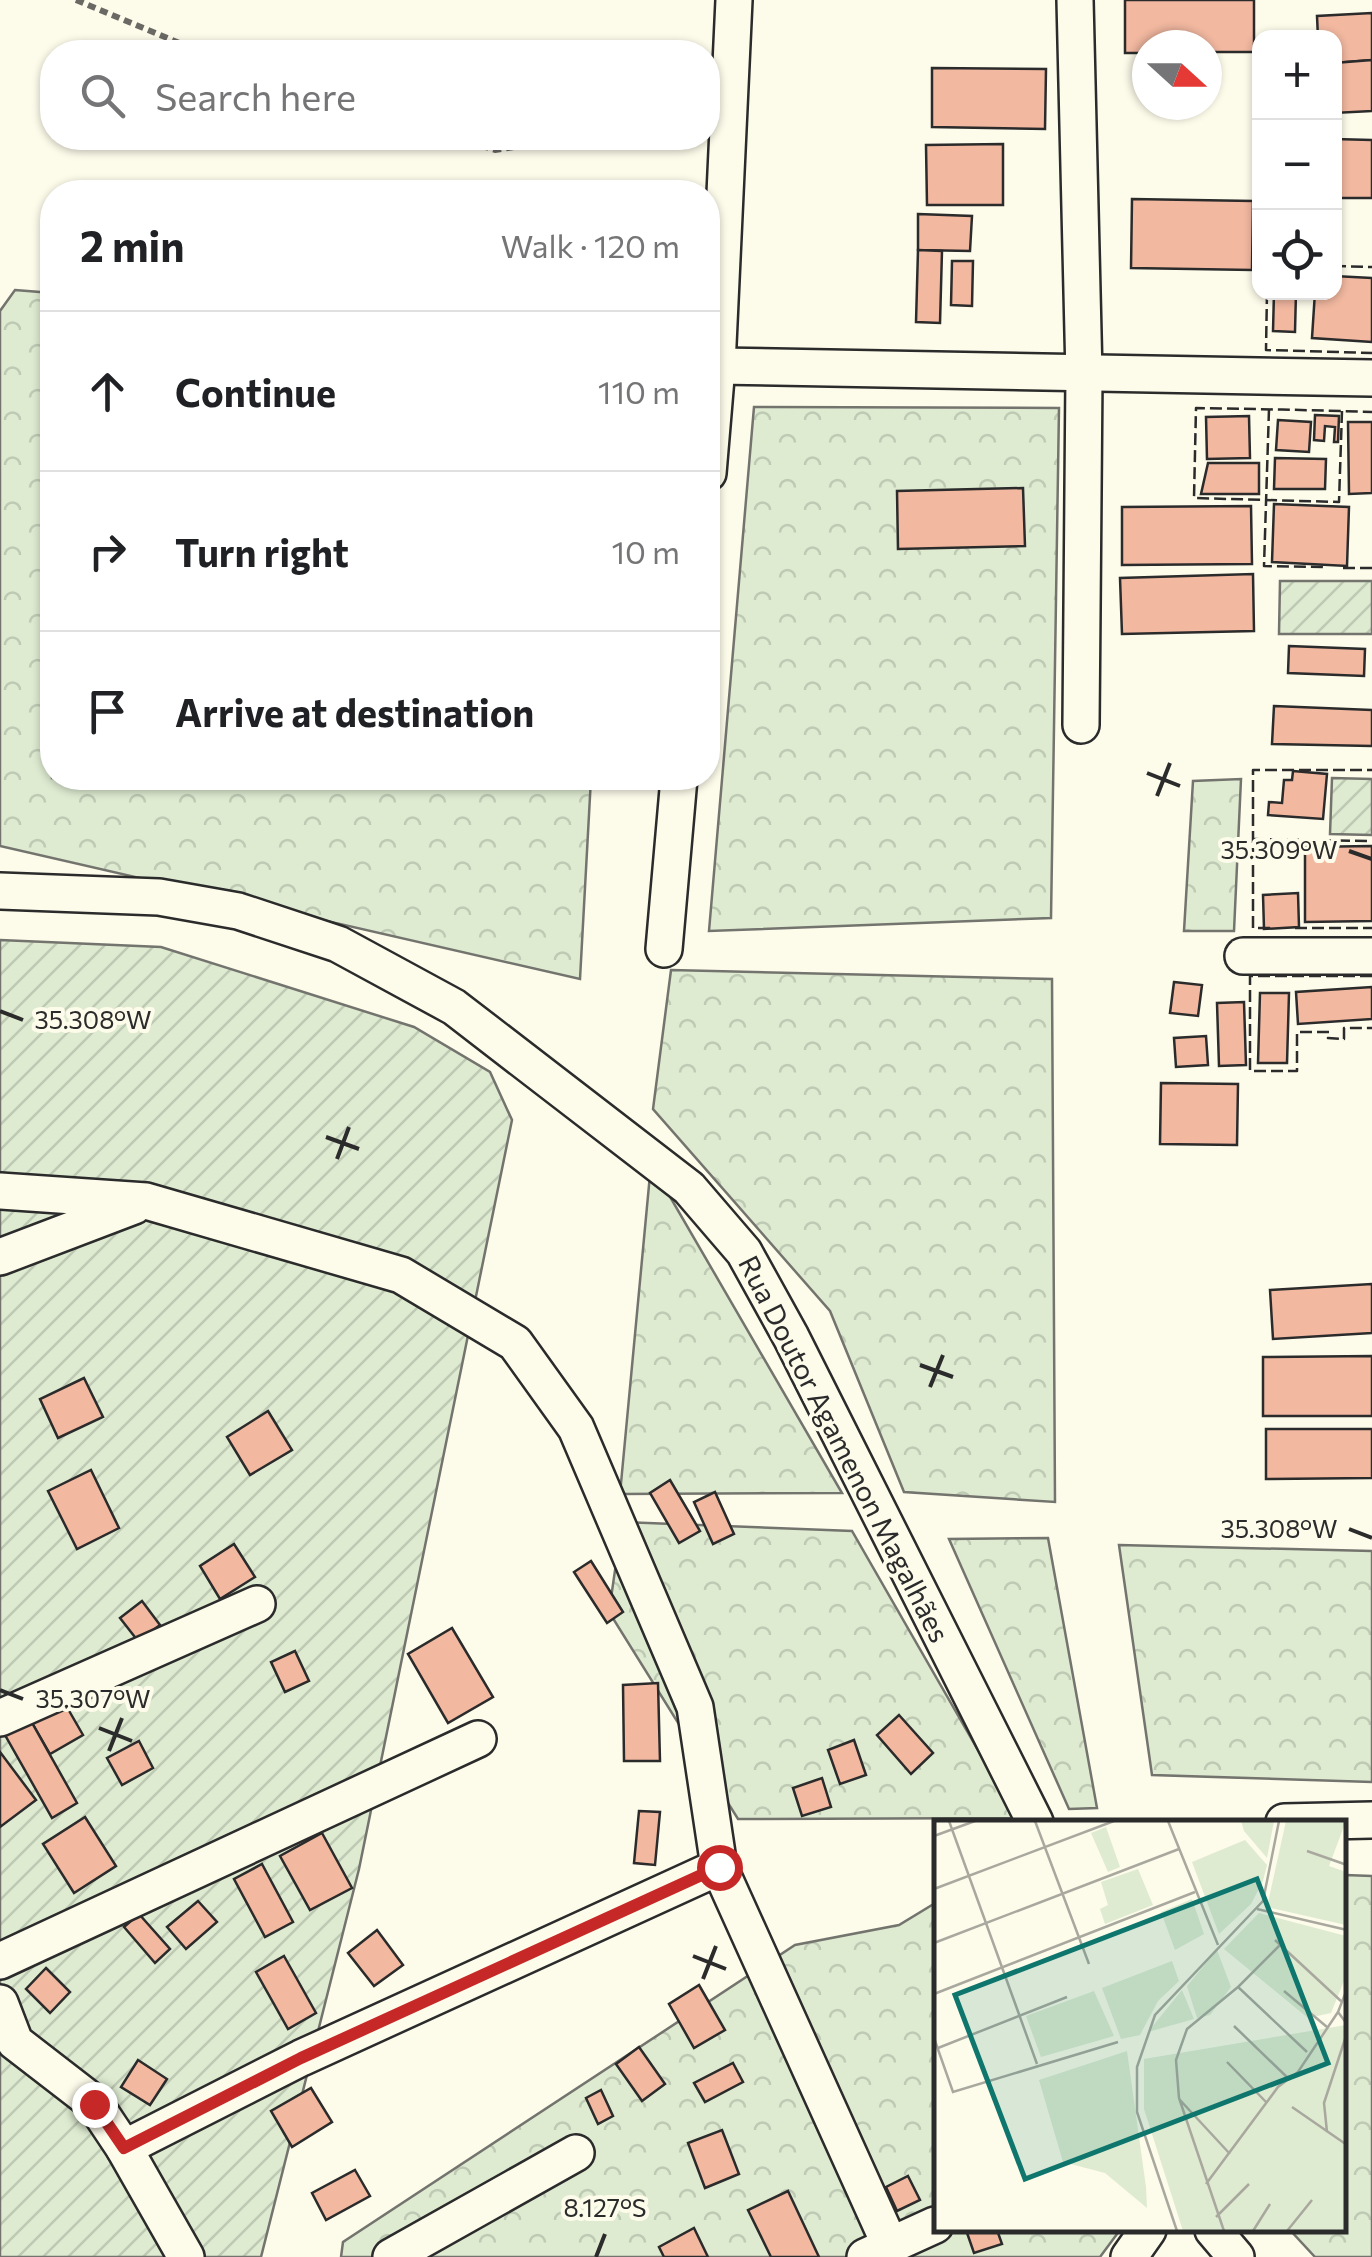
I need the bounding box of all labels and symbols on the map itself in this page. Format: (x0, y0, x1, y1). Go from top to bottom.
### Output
north arrow (1132, 30, 1222, 120)
text: 35.309°W (1220, 834, 1338, 864)
text: 35.308°W (34, 1004, 152, 1034)
street label: Rua Doutor Agamenon Magalhães (732, 1250, 958, 1648)
text: 35.308°W (1220, 1513, 1338, 1543)
text: 35.307°W (35, 1683, 151, 1713)
inset map (934, 1820, 1347, 2232)
route start (697, 1845, 743, 1891)
route end (72, 2082, 118, 2128)
text: 8.127°S (563, 2192, 647, 2222)

